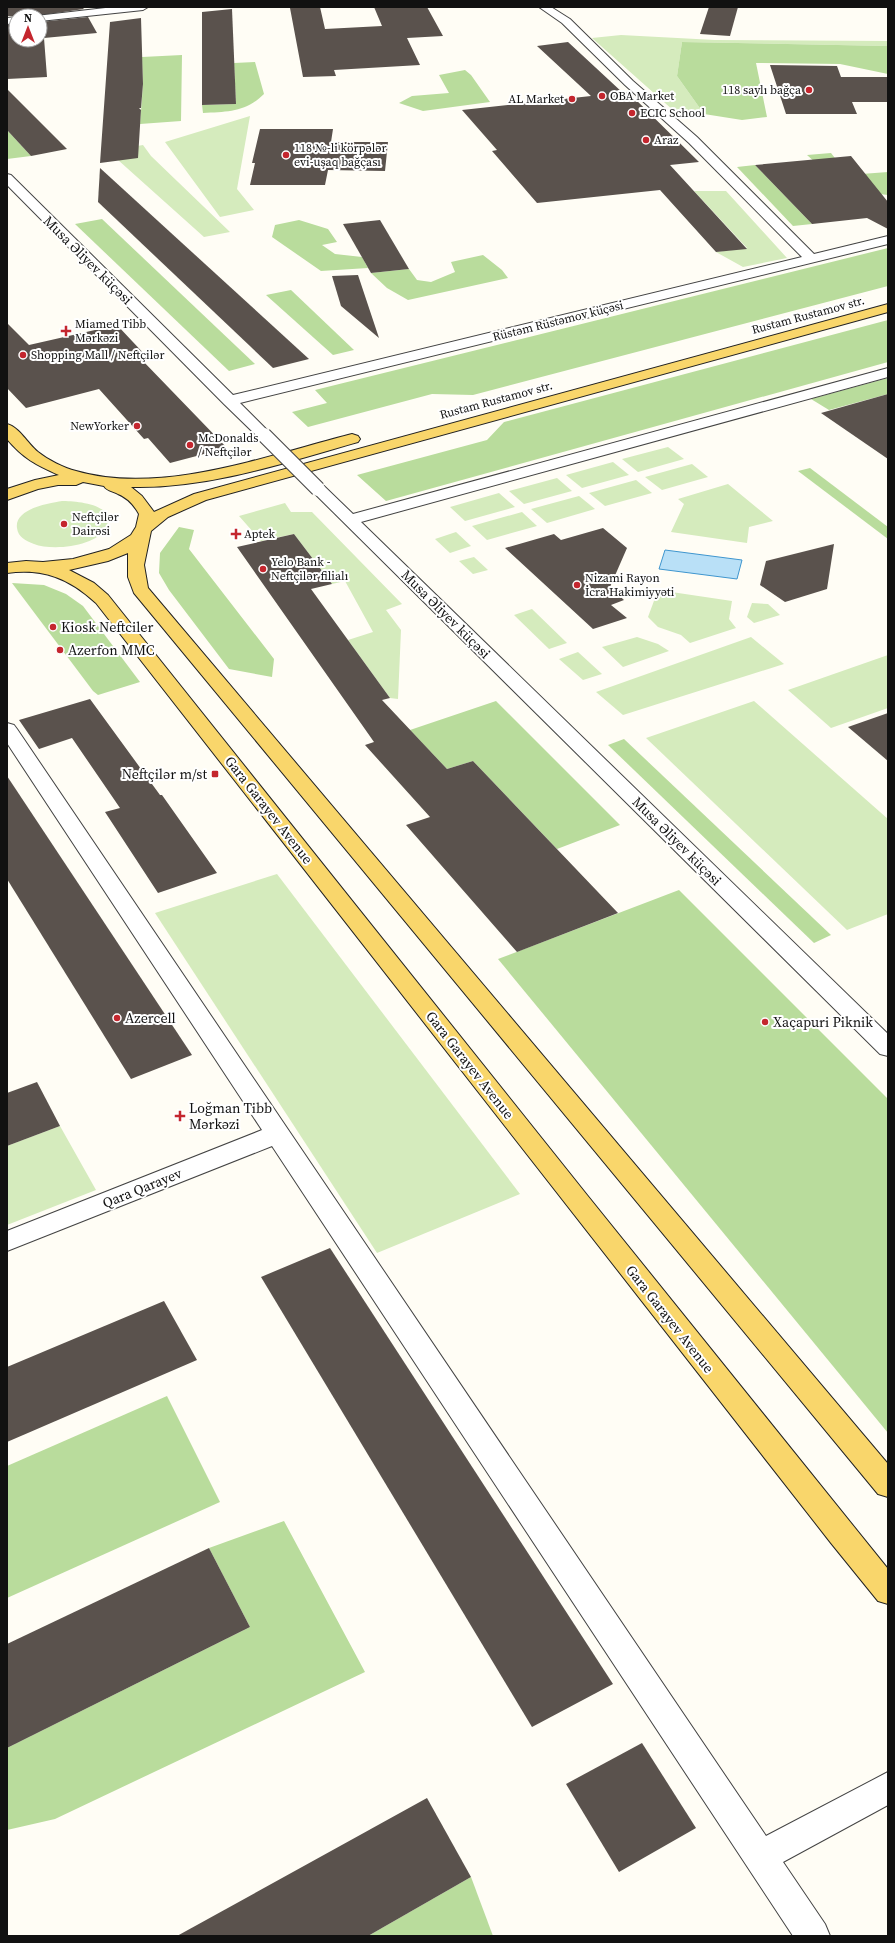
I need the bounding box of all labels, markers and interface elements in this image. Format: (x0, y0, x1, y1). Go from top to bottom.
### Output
north arrow (8, 8, 48, 48)
text: N (24, 11, 32, 26)
place label: 118 saylı bağça (722, 82, 802, 98)
marker: 118 saylı bağça (804, 85, 814, 95)
place label: OBA Market (610, 88, 674, 104)
place label: AL Market (508, 91, 564, 107)
marker: OBA Market (597, 91, 607, 101)
marker: AL Market (567, 94, 577, 104)
place label: ECIC School (640, 105, 705, 121)
marker: ECIC School (627, 108, 637, 118)
place label: Araz (654, 132, 679, 148)
marker: Araz (641, 135, 651, 145)
place label: 118 №-li körpələr evi-uşaq bağçası (294, 140, 387, 170)
marker: 118 №-li körpələr evi-uşaq bağçası (281, 150, 291, 160)
street label: Musa Əliyev küçəsi (39, 211, 137, 309)
street label: Rustam Rustamov str. (750, 292, 866, 338)
street label: Rüstəm Rüstəmov küçəsi (491, 297, 625, 345)
place label: Miamed Tibb Mərkəzi (75, 316, 146, 346)
marker: Miamed Tibb Mərkəzi (60, 325, 72, 337)
place label: Shopping Mall / Neftçilәr (31, 347, 165, 363)
marker: Shopping Mall / Neftçilәr (18, 350, 28, 360)
street label: Rustam Rustamov str. (438, 377, 554, 423)
place label: NewYorker (70, 418, 129, 434)
marker: NewYorker (132, 421, 142, 431)
place label: McDonalds / Neftçilәr (198, 430, 258, 460)
marker: McDonalds / Neftçilәr (185, 440, 195, 450)
place label: Neftçilər Dairəsi (72, 509, 119, 539)
marker: Neftçilər Dairəsi (59, 519, 69, 529)
place label: Aptek (244, 526, 275, 542)
marker: Aptek (231, 529, 241, 539)
place label: Yelo Bank - Neftçilər filialı (271, 554, 349, 584)
marker: Yelo Bank - Neftçilər filialı (258, 564, 268, 574)
street label: Musa Əliyev küçəsi (397, 565, 495, 663)
place label: Nizami Rayon İcra Hakimiyyəti (585, 570, 675, 600)
marker: Nizami Rayon İcra Hakimiyyəti (572, 580, 582, 590)
place label: Kiosk Neftciler (61, 617, 154, 637)
marker: Kiosk Neftciler (48, 622, 58, 632)
place label: Azerfon MMC (68, 640, 155, 660)
marker: Azerfon MMC (55, 645, 65, 655)
street label: Gara Garayev Avenue (220, 752, 318, 868)
place label: Neftçilər m/st (122, 764, 207, 784)
marker: Neftçilər m/st (210, 769, 220, 779)
street label: Musa Əliyev küçəsi (628, 792, 726, 890)
street label: Gara Garayev Avenue (421, 1007, 519, 1123)
place label: Azercell (125, 1008, 176, 1028)
place label: Xaçapuri Piknik (773, 1012, 873, 1032)
marker: Azercell (112, 1013, 122, 1023)
marker: Xaçapuri Piknik (760, 1017, 770, 1027)
place label: Loğman Tibb Mərkəzi (189, 1098, 272, 1134)
marker: Loğman Tibb Mərkəzi (174, 1110, 186, 1122)
street label: Qara Qarayev (99, 1163, 185, 1213)
street label: Gara Garayev Avenue (621, 1261, 719, 1377)

